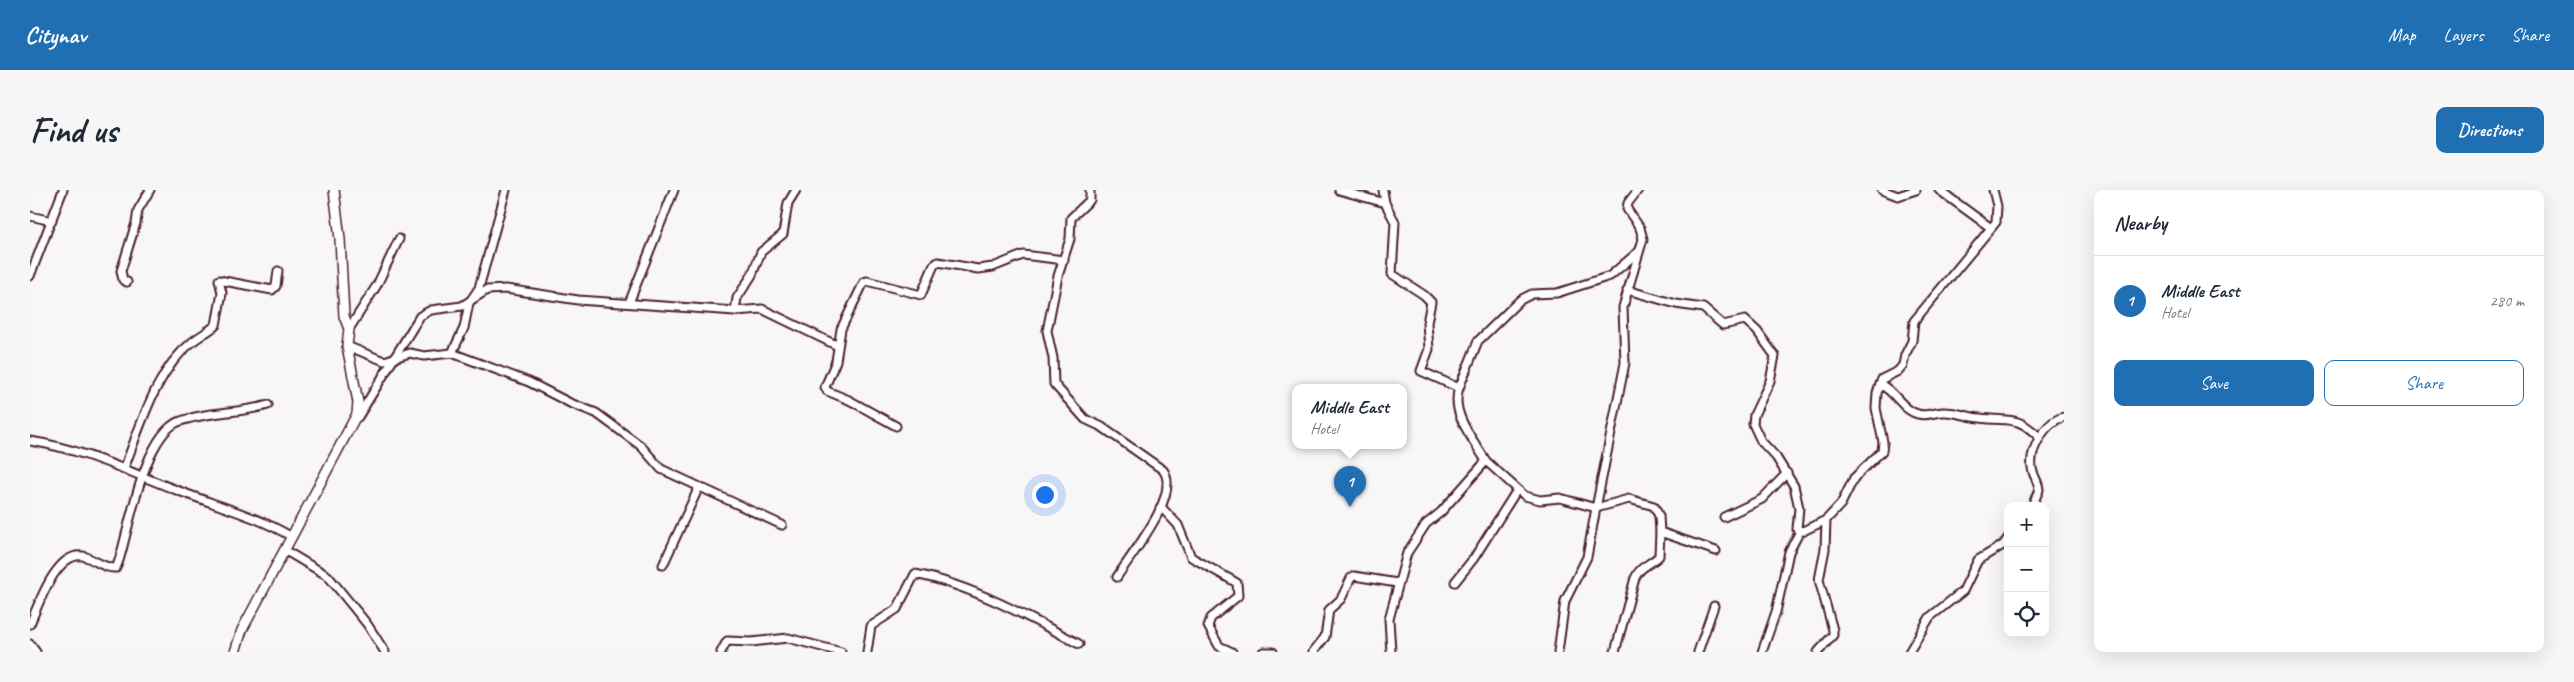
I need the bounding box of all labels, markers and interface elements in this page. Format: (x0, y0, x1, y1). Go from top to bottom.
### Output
text: Citynav (25, 20, 86, 50)
text: Map (2388, 24, 2416, 46)
text: Layers (2444, 24, 2483, 46)
text: Share (2511, 24, 2549, 46)
button: Directions (2436, 107, 2544, 153)
text: Find us (30, 108, 117, 153)
text: Nearby (2114, 210, 2167, 236)
text: Middle East (2161, 279, 2239, 303)
text: 1 (2126, 291, 2134, 311)
text: 280 m (2490, 291, 2524, 311)
text: Hotel (2161, 303, 2189, 323)
button: Save (2114, 360, 2314, 406)
button: Share (2324, 360, 2524, 406)
popup (1292, 384, 1407, 449)
text: Middle East (1310, 395, 1389, 419)
text: Hotel (1310, 419, 1338, 439)
pin: 1 (1334, 466, 1366, 507)
your location (1032, 482, 1058, 508)
map controls (2004, 502, 2049, 637)
button: + (2004, 502, 2049, 547)
button: − (2004, 547, 2049, 592)
button: locate (2004, 592, 2049, 637)

